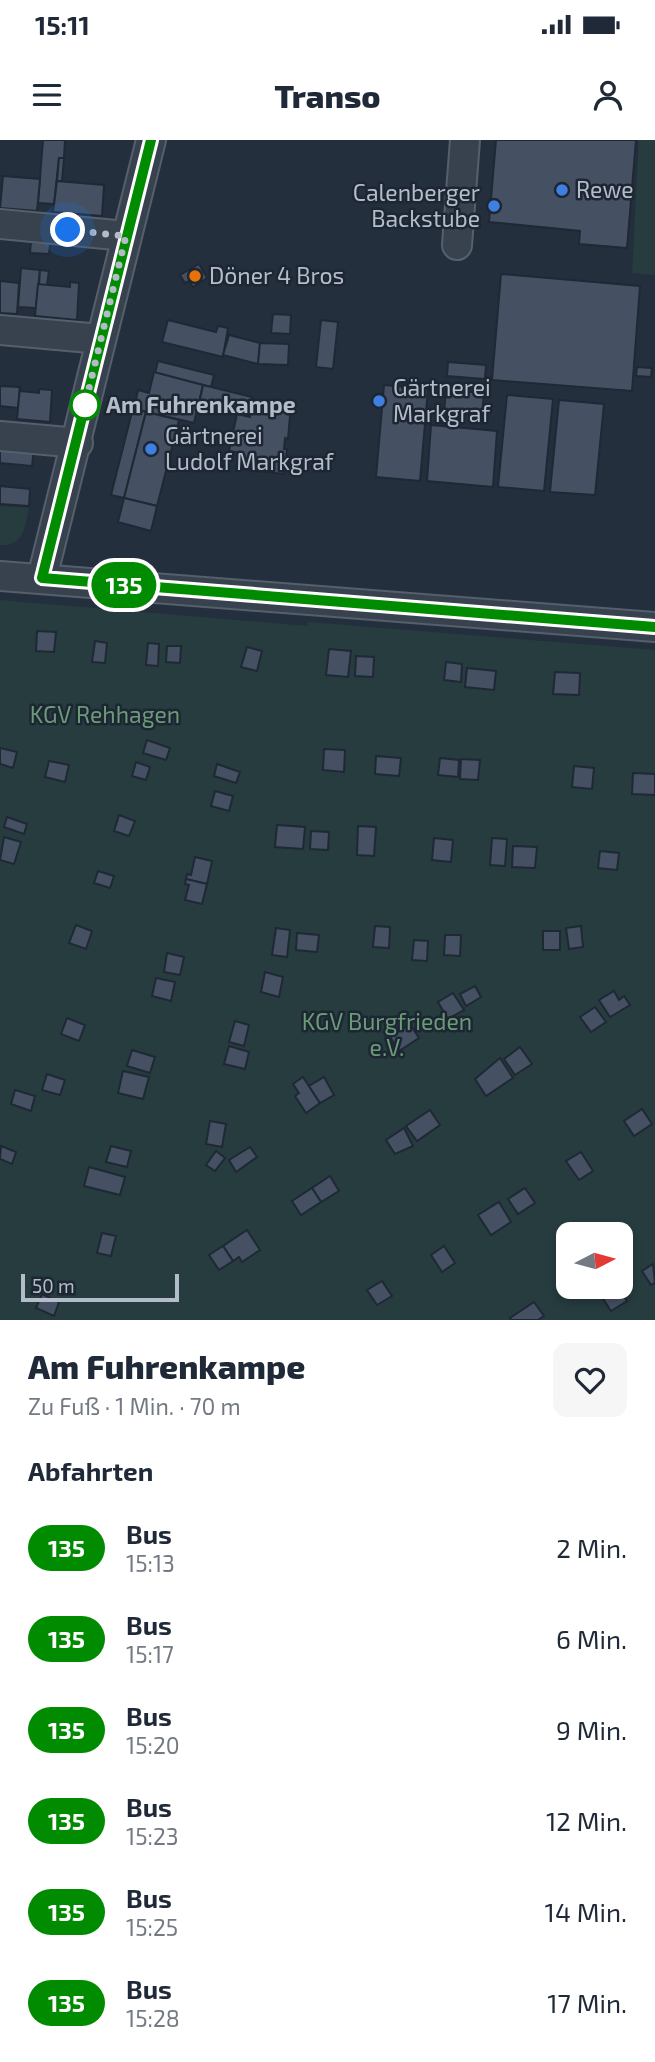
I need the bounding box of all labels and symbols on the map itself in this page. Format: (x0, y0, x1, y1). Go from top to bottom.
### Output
place label: Rewe (576, 175, 634, 203)
place label: Calenberger Backstube (353, 178, 480, 232)
marker: Rewe (554, 182, 570, 198)
marker: Calenberger Backstube (486, 198, 502, 214)
your location (50, 212, 85, 247)
place label: Döner 4 Bros (209, 261, 344, 289)
marker: Döner 4 Bros (187, 268, 203, 284)
place label: Gärtnerei Markgraf (393, 373, 491, 427)
marker: Am Fuhrenkampe (70, 390, 100, 420)
place label: Am Fuhrenkampe (106, 390, 296, 418)
marker: Gärtnerei Markgraf (371, 393, 387, 409)
place label: Gärtnerei Ludolf Markgraf (165, 421, 335, 475)
marker: Gärtnerei Ludolf Markgraf (143, 441, 159, 457)
line badge: 135 (84, 562, 164, 608)
park label: KGV Rehhagen (30, 700, 180, 728)
park label: KGV Burgfrieden e.V. (302, 1007, 472, 1061)
north arrow (556, 1222, 634, 1298)
scale bar (21, 1271, 178, 1303)

